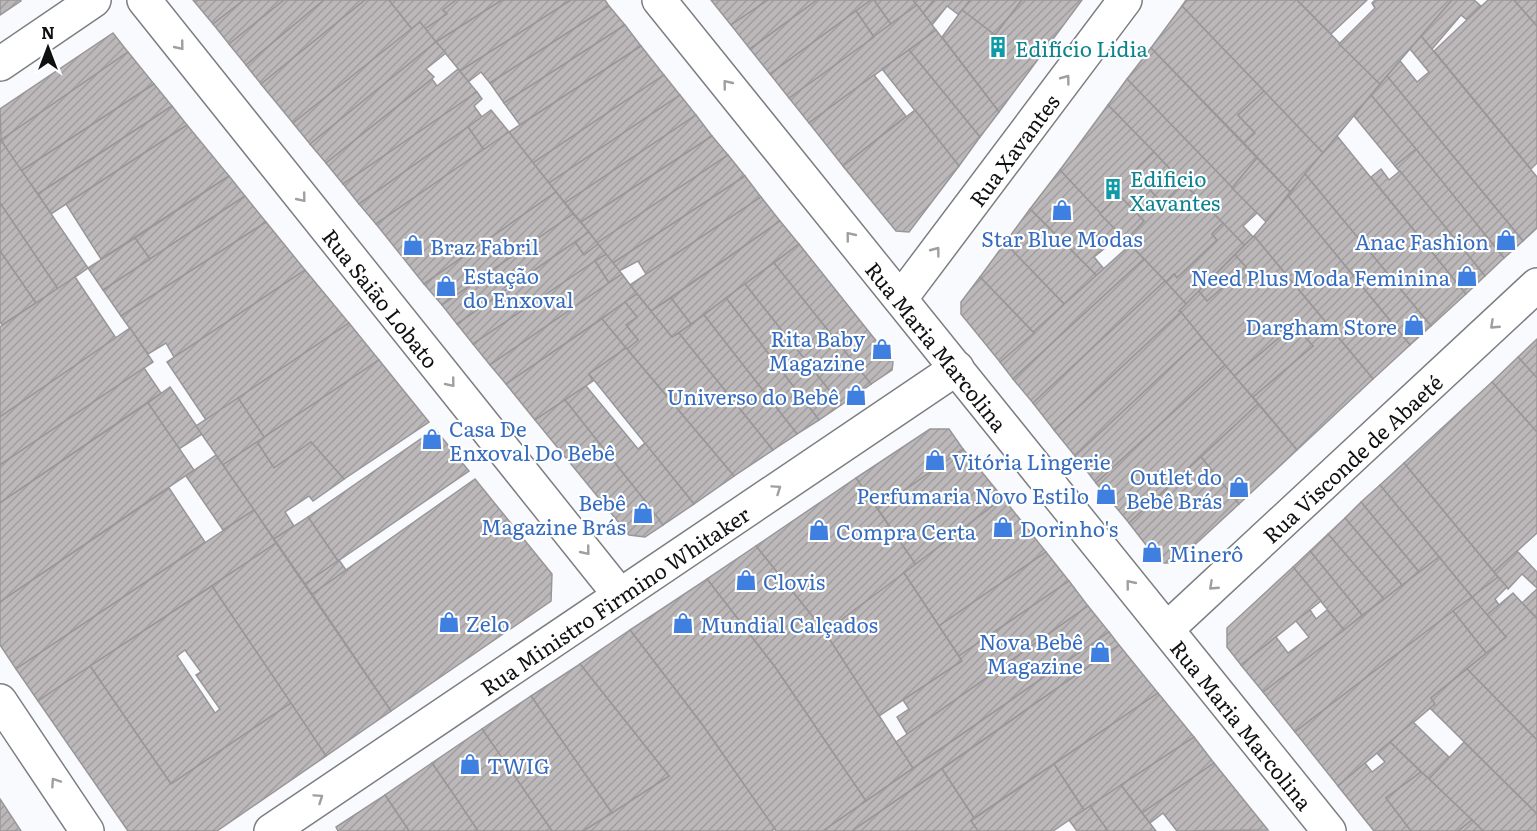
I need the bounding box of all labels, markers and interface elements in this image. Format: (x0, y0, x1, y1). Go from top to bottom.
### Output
north arrow (18, 18, 78, 78)
text: N (41, 20, 55, 44)
place label: Edifício Lidia (1015, 32, 1148, 63)
building icon: Edifício Lidia (986, 35, 1010, 59)
one-way arrow (173, 39, 184, 50)
one-way arrow (1059, 75, 1070, 86)
one-way arrow (724, 80, 735, 91)
street label: Rua Xavantes (960, 87, 1065, 212)
place label: Edificio Xavantes (1130, 162, 1220, 217)
building icon: Edificio Xavantes (1101, 177, 1125, 201)
one-way arrow (295, 191, 306, 202)
shop icon: Star Blue Modas (1050, 198, 1074, 222)
street label: Rua Saião Lobato (317, 221, 447, 374)
place label: Star Blue Modas (981, 222, 1143, 253)
place label: Anac Fashion (1355, 225, 1489, 256)
shop icon: Anac Fashion (1494, 228, 1518, 252)
place label: Braz Fabril (430, 230, 539, 261)
one-way arrow (846, 231, 857, 242)
shop icon: Braz Fabril (401, 233, 425, 257)
one-way arrow (928, 247, 939, 258)
street label: Rua Maria Marcolina (860, 254, 1016, 438)
place label: Estação do Enxoval (463, 259, 573, 314)
place label: Need Plus Moda Feminina (1191, 261, 1451, 292)
shop icon: Need Plus Moda Feminina (1455, 264, 1479, 288)
shop icon: Estação do Enxoval (434, 274, 458, 298)
place label: Dargham Store (1245, 310, 1397, 341)
shop icon: Dargham Store (1402, 313, 1426, 337)
one-way arrow (1490, 318, 1501, 329)
place label: Rita Baby Magazine (768, 322, 866, 377)
shop icon: Rita Baby Magazine (870, 337, 894, 361)
street label: Rua Visconde de Abaeté (1255, 366, 1448, 549)
one-way arrow (443, 376, 454, 387)
place label: Universo do Bebê (667, 380, 839, 411)
shop icon: Universo do Bebê (844, 383, 868, 407)
place label: Casa De Enxoval Do Bebê (449, 412, 615, 467)
shop icon: Casa De Enxoval Do Bebê (420, 427, 444, 451)
place label: Vitória Lingerie (952, 445, 1111, 476)
shop icon: Vitória Lingerie (923, 448, 947, 472)
place label: Outlet do Bebê Brás (1126, 460, 1222, 515)
shop icon: Outlet do Bebê Brás (1227, 475, 1251, 499)
place label: Perfumaria Novo Estilo (856, 479, 1089, 510)
shop icon: Perfumaria Novo Estilo (1094, 482, 1118, 506)
one-way arrow (770, 485, 781, 496)
place label: Bebê Magazine Brás (481, 486, 626, 541)
street label: Rua Ministro Firmino Whitaker (473, 497, 755, 701)
shop icon: Bebê Magazine Brás (631, 501, 655, 525)
place label: Dorinho's (1020, 512, 1118, 543)
place label: Compra Certa (836, 515, 977, 546)
shop icon: Dorinho's (991, 515, 1015, 539)
shop icon: Compra Certa (807, 518, 831, 542)
place label: Minerô (1169, 537, 1243, 568)
shop icon: Minerô (1140, 540, 1164, 564)
one-way arrow (578, 545, 589, 556)
place label: Clovis (763, 565, 825, 596)
shop icon: Clovis (734, 568, 758, 592)
one-way arrow (1209, 579, 1220, 590)
one-way arrow (1127, 580, 1138, 591)
place label: Zelo (466, 607, 510, 638)
place label: Mundial Calçados (700, 608, 878, 639)
shop icon: Zelo (437, 610, 461, 634)
shop icon: Mundial Calçados (671, 611, 695, 635)
place label: Nova Bebê Magazine (979, 625, 1083, 680)
street label: Rua Maria Marcolina (1165, 632, 1321, 816)
shop icon: Nova Bebê Magazine (1088, 640, 1112, 664)
place label: TWIG (487, 749, 550, 780)
shop icon: TWIG (458, 752, 482, 776)
one-way arrow (51, 778, 62, 789)
one-way arrow (313, 794, 324, 805)

